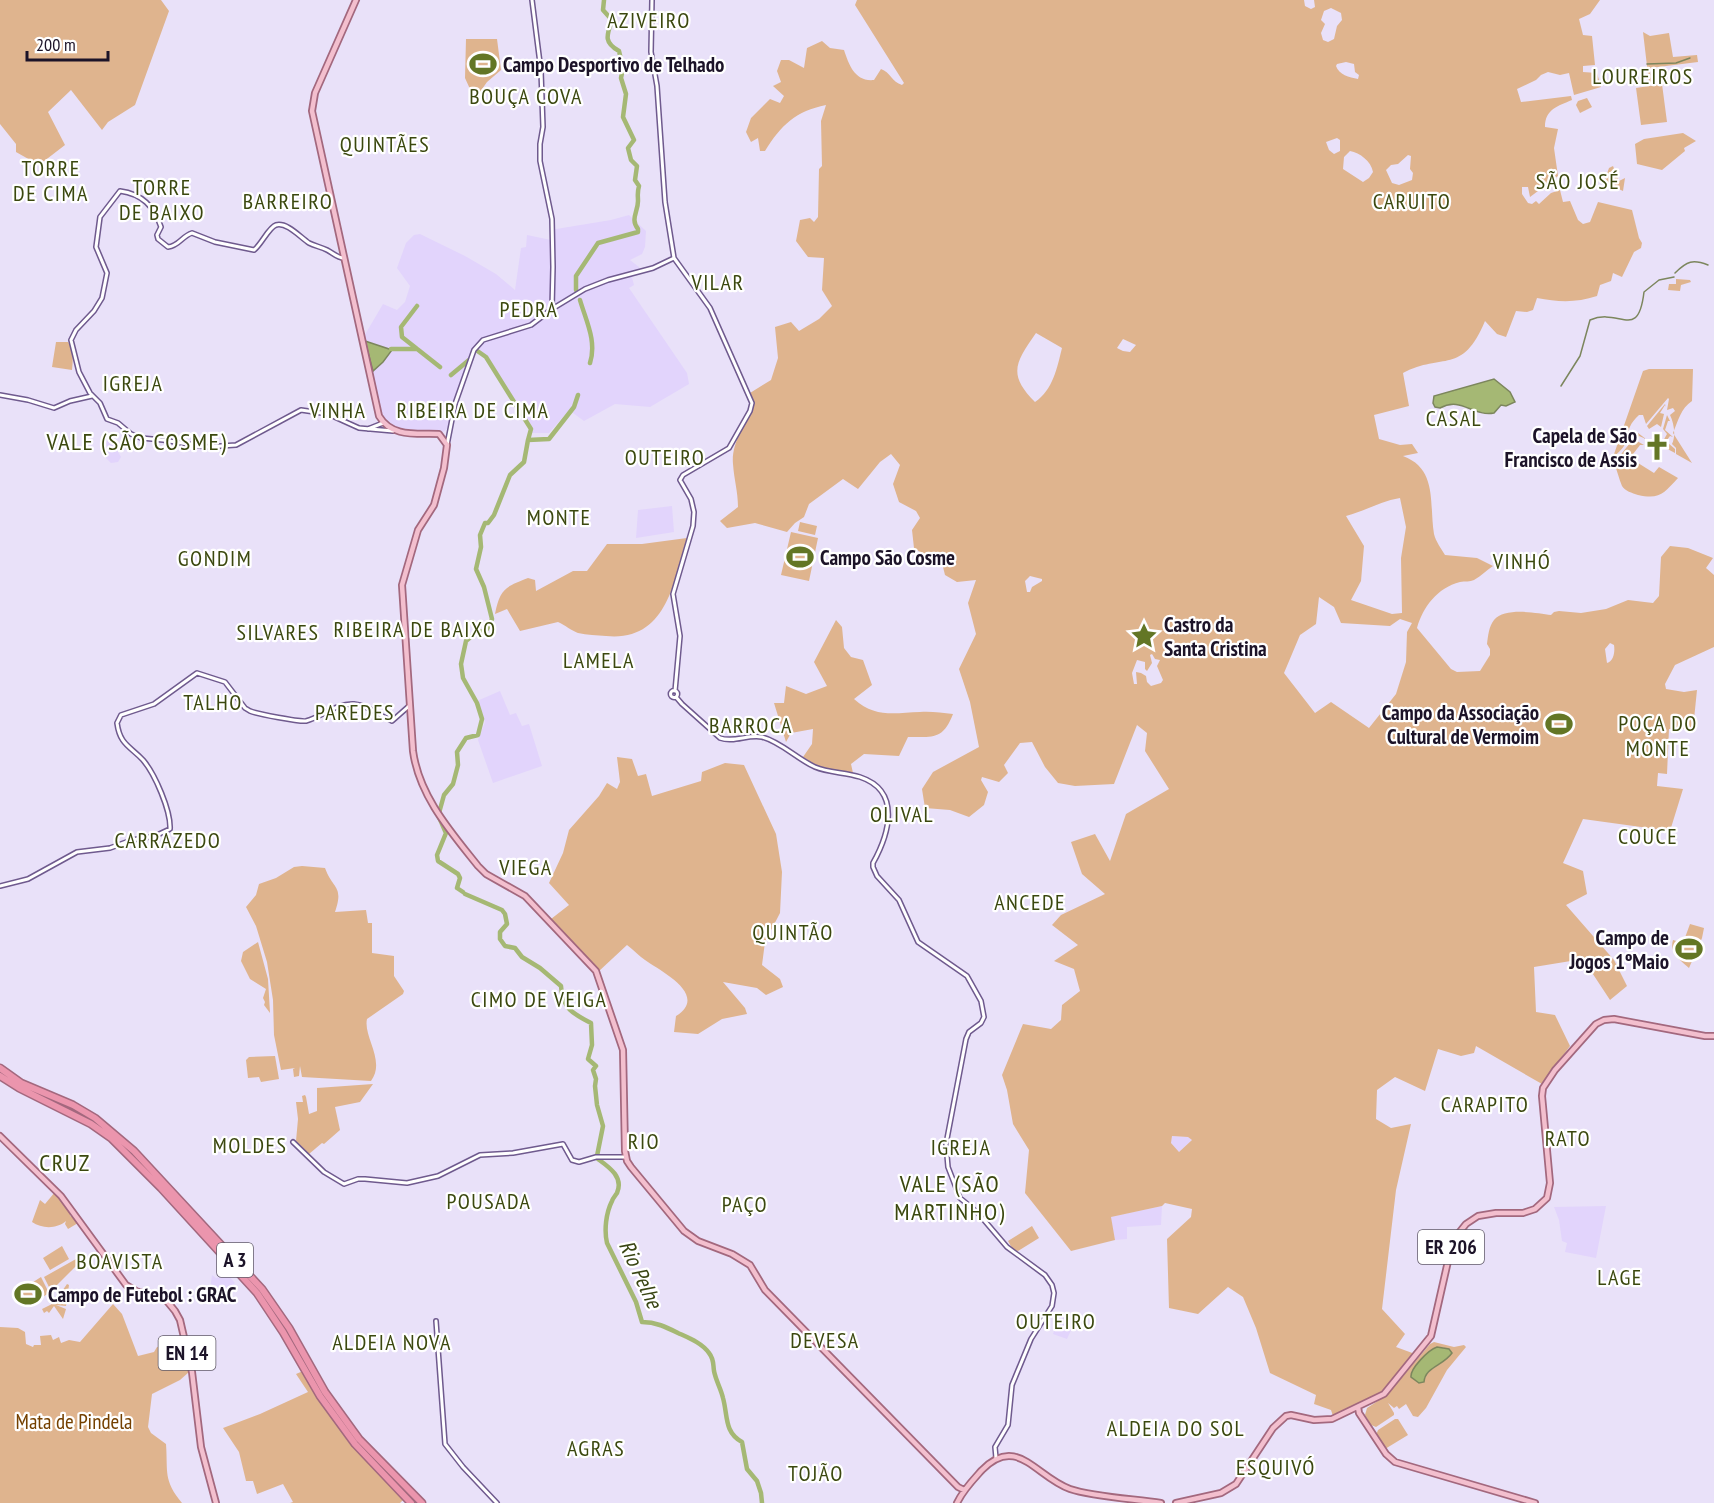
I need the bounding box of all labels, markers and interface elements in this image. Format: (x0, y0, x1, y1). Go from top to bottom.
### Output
district label: AZIVEIRO (607, 6, 691, 34)
scale bar (27, 24, 108, 62)
text: 200 m (36, 33, 76, 56)
sports icon: Campo Desportivo de Telhado (468, 49, 498, 79)
place label: Campo Desportivo de Telhado (503, 51, 724, 78)
district label: LOUREIROS (1592, 62, 1694, 90)
district label: BOUÇA COVA (469, 82, 583, 110)
district label: QUINTÃES (340, 130, 430, 158)
district label: TORRE DE CIMA (13, 154, 89, 207)
district label: SÃO JOSÉ (1536, 167, 1620, 195)
district label: TORRE DE BAIXO (119, 173, 205, 226)
district label: BARREIRO (243, 187, 333, 215)
district label: CARUITO (1373, 187, 1451, 215)
district label: VILAR (690, 268, 745, 296)
district label: PEDRA (500, 295, 558, 323)
district label: IGREJA (103, 369, 163, 397)
district label: VINHA (309, 396, 366, 424)
district label: RIBEIRA DE CIMA (397, 396, 549, 424)
district label: CASAL (1426, 404, 1482, 432)
place label: Capela de São Francisco de Assis (1505, 422, 1637, 473)
district label: VALE (SÃO COSME) (46, 426, 227, 457)
church icon: Capela de São Francisco de Assis (1642, 432, 1672, 462)
district label: OUTEIRO (625, 443, 705, 471)
district label: MONTE (527, 503, 591, 531)
sports icon: Campo São Cosme (785, 542, 815, 572)
district label: GONDIM (178, 544, 252, 572)
place label: Campo São Cosme (820, 544, 955, 571)
district label: VINHÓ (1492, 547, 1551, 575)
place label: Castro da Santa Cristina (1164, 611, 1267, 662)
district label: RIBEIRA DE BAIXO (333, 615, 497, 643)
district label: SILVARES (237, 618, 319, 646)
place icon: Castro da Santa Cristina (1129, 621, 1159, 651)
district label: LAMELA (563, 646, 635, 674)
district label: TALHO (183, 688, 243, 716)
district label: PAREDES (315, 698, 395, 726)
place label: Campo da Associação Cultural de Vermoim (1382, 699, 1539, 750)
sports icon: Campo da Associação Cultural de Vermoim (1544, 709, 1574, 739)
district label: POÇA DO MONTE (1618, 709, 1698, 762)
district label: BARROCA (709, 711, 793, 739)
district label: OLIVAL (870, 800, 934, 828)
district label: COUCE (1618, 822, 1678, 850)
district label: CARRAZEDO (115, 826, 221, 854)
district label: VIEGA (498, 853, 553, 881)
district label: ANCEDE (994, 888, 1066, 916)
district label: QUINTÃO (752, 918, 834, 946)
place label: Campo de Jogos 1ºMaio (1568, 924, 1669, 975)
sports icon: Campo de Jogos 1ºMaio (1674, 934, 1704, 964)
district label: CIMO DE VEIGA (471, 985, 607, 1013)
district label: CARAPITO (1441, 1090, 1529, 1118)
district label: RATO (1545, 1124, 1591, 1152)
district label: RIO (628, 1127, 660, 1155)
district label: MOLDES (213, 1131, 287, 1159)
district label: IGREJA (931, 1133, 991, 1161)
district label: CRUZ (39, 1147, 91, 1178)
district label: VALE (SÃO MARTINHO) (894, 1168, 1006, 1227)
district label: POUSADA (447, 1187, 532, 1215)
district label: PAÇO (722, 1190, 768, 1218)
road number: ER 206 (1418, 1230, 1484, 1264)
water label: Rio Pelhe (613, 1236, 670, 1314)
road number: A 3 (217, 1243, 253, 1277)
district label: BOAVISTA (76, 1247, 164, 1275)
district label: LAGE (1597, 1263, 1643, 1291)
sports icon: Campo de Futebol : GRAC (13, 1279, 43, 1309)
place label: Campo de Futebol : GRAC (48, 1281, 237, 1308)
district label: OUTEIRO (1016, 1307, 1096, 1335)
district label: DEVESA (790, 1326, 860, 1354)
district label: ALDEIA NOVA (332, 1328, 452, 1356)
road number: EN 14 (158, 1336, 216, 1370)
park label: Mata de Pindela (16, 1408, 132, 1435)
district label: ALDEIA DO SOL (1107, 1414, 1245, 1442)
district label: AGRAS (567, 1434, 625, 1462)
district label: ESQUIVÓ (1236, 1453, 1316, 1481)
district label: TOJÃO (788, 1459, 844, 1487)

